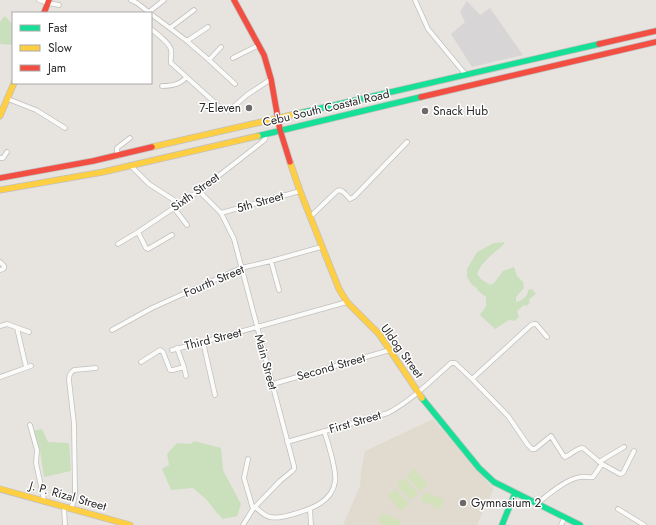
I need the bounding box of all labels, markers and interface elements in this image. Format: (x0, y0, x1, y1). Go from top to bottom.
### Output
legend (12, 12, 152, 84)
text: Fast (48, 19, 67, 37)
text: Slow (48, 39, 73, 57)
text: Jam (46, 59, 66, 77)
street label: Cebu South Coastal Road (261, 85, 391, 131)
place label: 7-Eleven (199, 99, 241, 117)
place label: Snack Hub (433, 102, 488, 120)
marker: 7-Eleven (244, 103, 254, 113)
marker: Snack Hub (420, 106, 430, 116)
street label: Sixth Street (167, 168, 223, 216)
street label: 5th Street (234, 187, 286, 217)
street label: Fourth Street (181, 260, 247, 302)
street label: Uldog Street (376, 320, 428, 382)
street label: Third Street (183, 323, 244, 355)
street label: Main Street (250, 332, 282, 392)
street label: Second Street (295, 349, 367, 385)
street label: First Street (327, 406, 383, 438)
street label: J. P. Rizal Street (26, 476, 109, 516)
place label: Gymnasium 2 (471, 494, 541, 512)
marker: Gymnasium 2 (458, 498, 468, 508)

